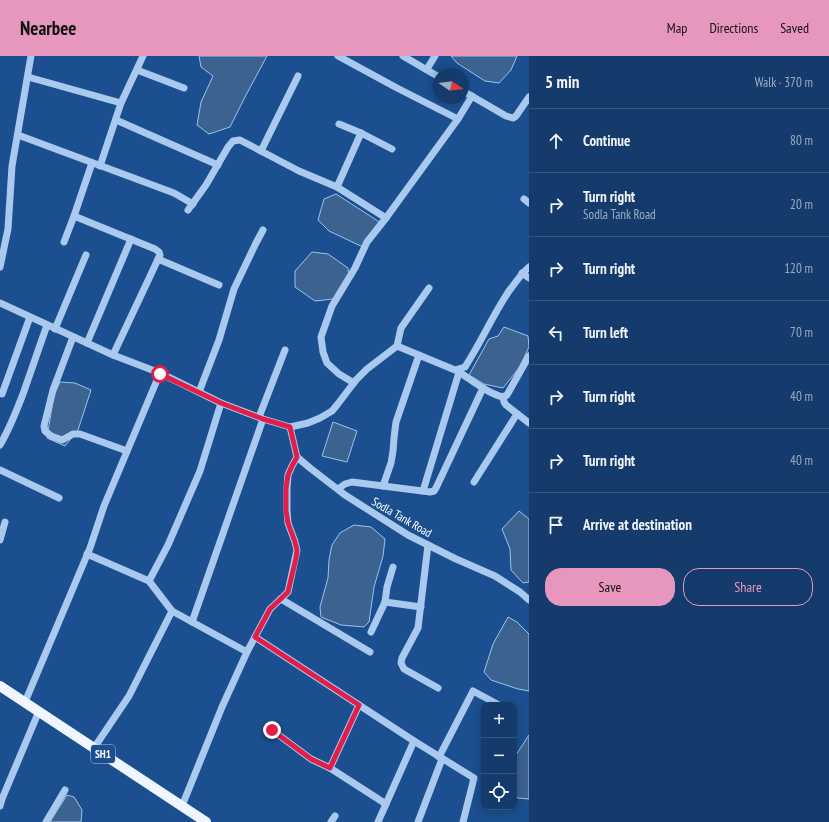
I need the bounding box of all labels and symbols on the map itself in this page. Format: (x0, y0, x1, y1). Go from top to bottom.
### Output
north arrow (433, 68, 469, 104)
route start (151, 365, 169, 383)
street label: Sodla Tank Road (369, 494, 435, 540)
route end (263, 721, 281, 739)
road number: SH1 (91, 745, 115, 763)

